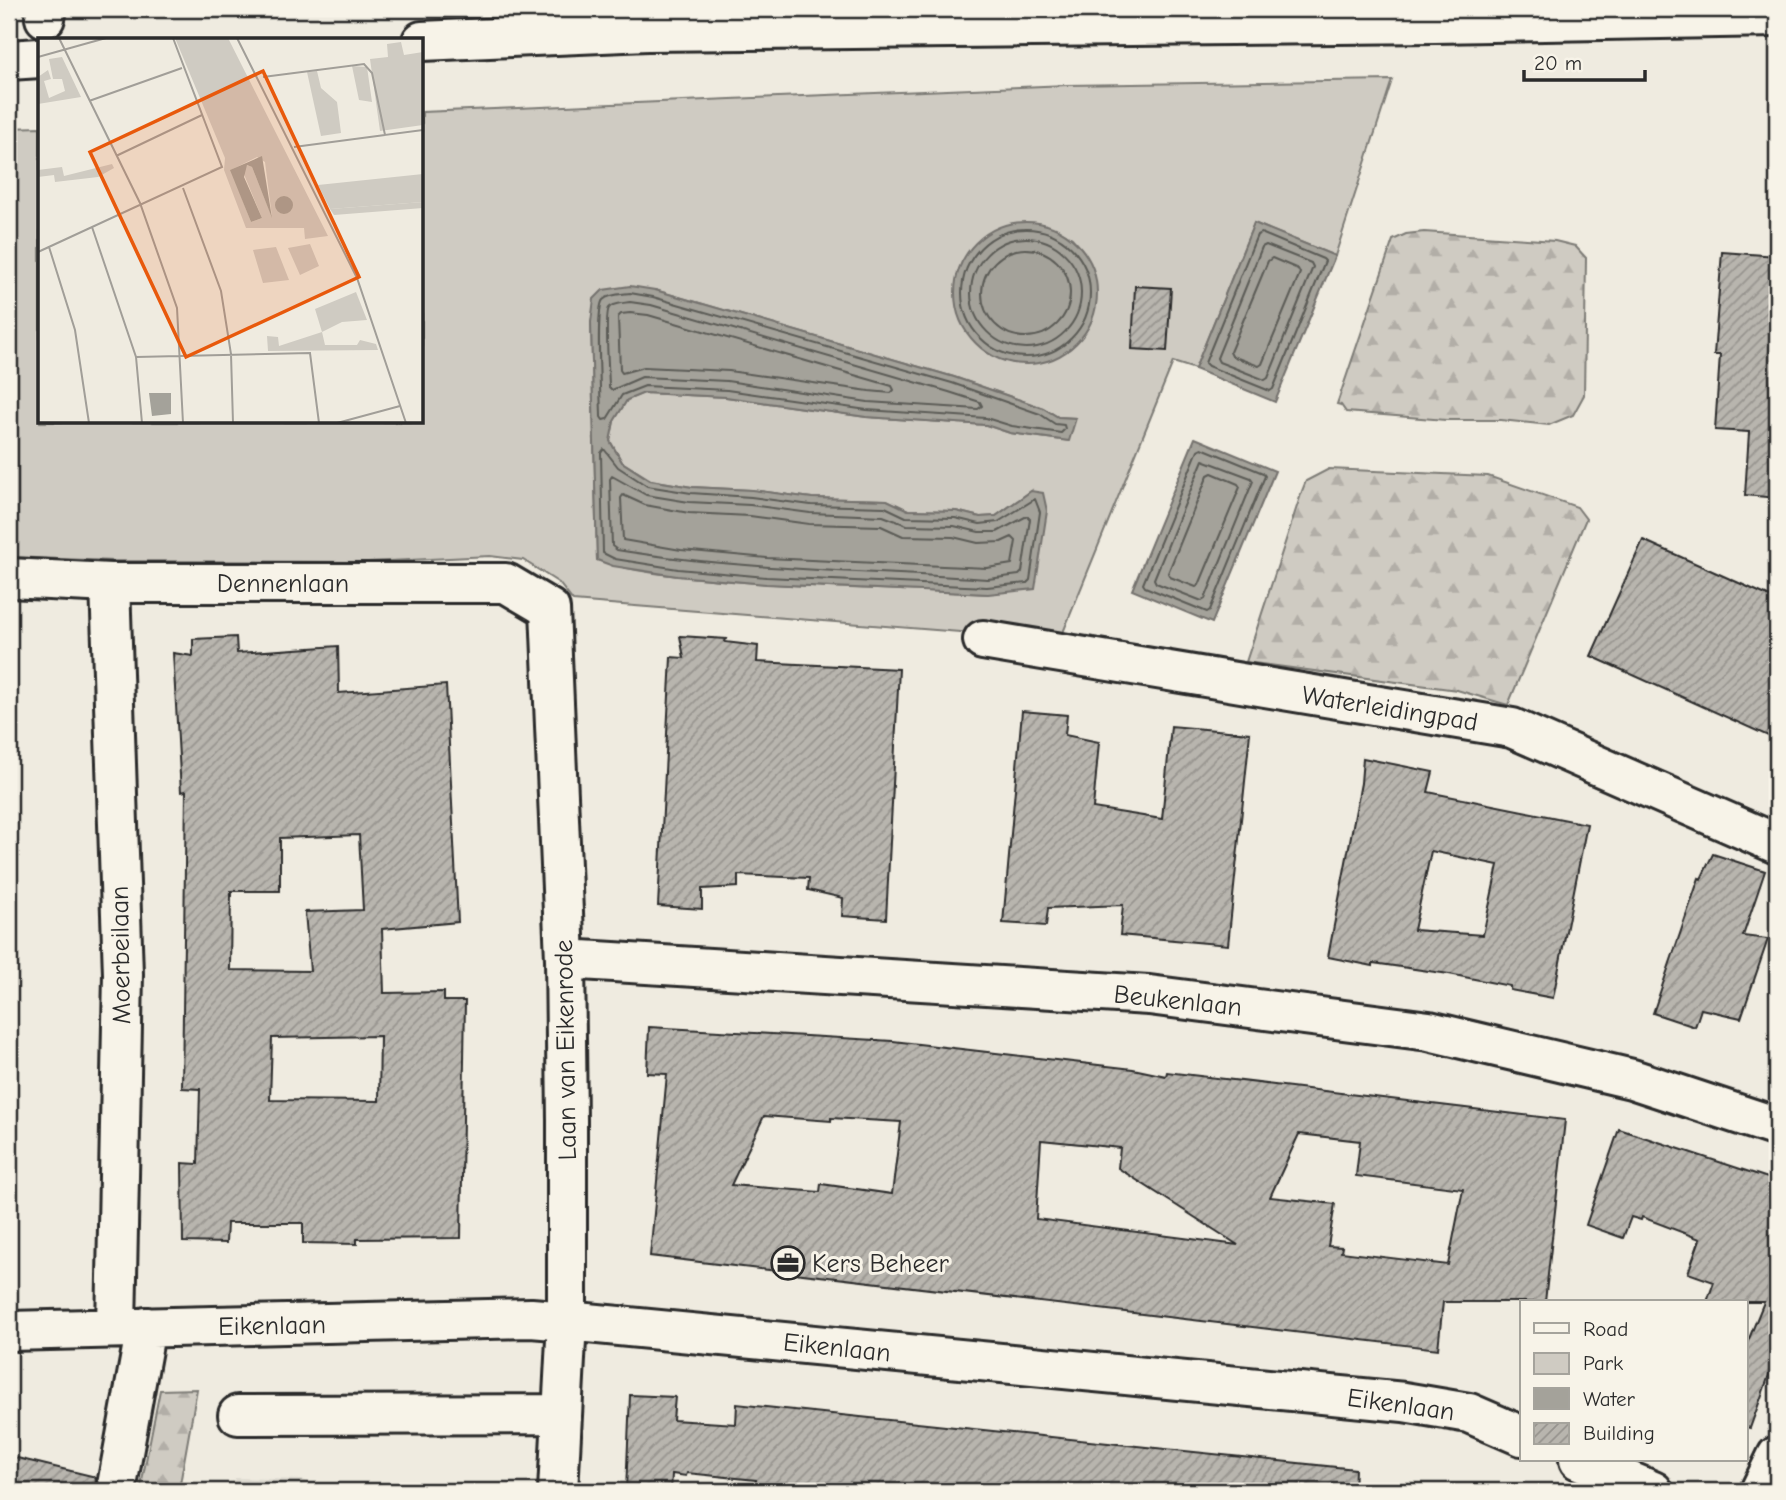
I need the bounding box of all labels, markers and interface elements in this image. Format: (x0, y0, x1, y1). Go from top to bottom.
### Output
inset map (38, 38, 424, 424)
scale bar (1524, 38, 1644, 82)
text: 20 m (1534, 51, 1582, 75)
street label: Dennenlaan (217, 569, 349, 599)
street label: Waterleidingpad (1300, 680, 1480, 738)
street label: Moerbeilaan (105, 885, 137, 1025)
street label: Laan van Eikenrode (549, 939, 583, 1161)
street label: Beukenlaan (1112, 979, 1244, 1023)
office icon: Kers Beheer (769, 1244, 807, 1282)
place label: Kers Beheer (812, 1249, 950, 1279)
legend (1520, 1300, 1748, 1462)
street label: Eikenlaan (218, 1310, 326, 1342)
text: Road (1583, 1317, 1628, 1341)
street label: Eikenlaan (782, 1327, 892, 1369)
text: Park (1583, 1351, 1623, 1375)
street label: Eikenlaan (1345, 1383, 1456, 1427)
text: Water (1583, 1387, 1636, 1411)
text: Building (1583, 1421, 1655, 1445)

